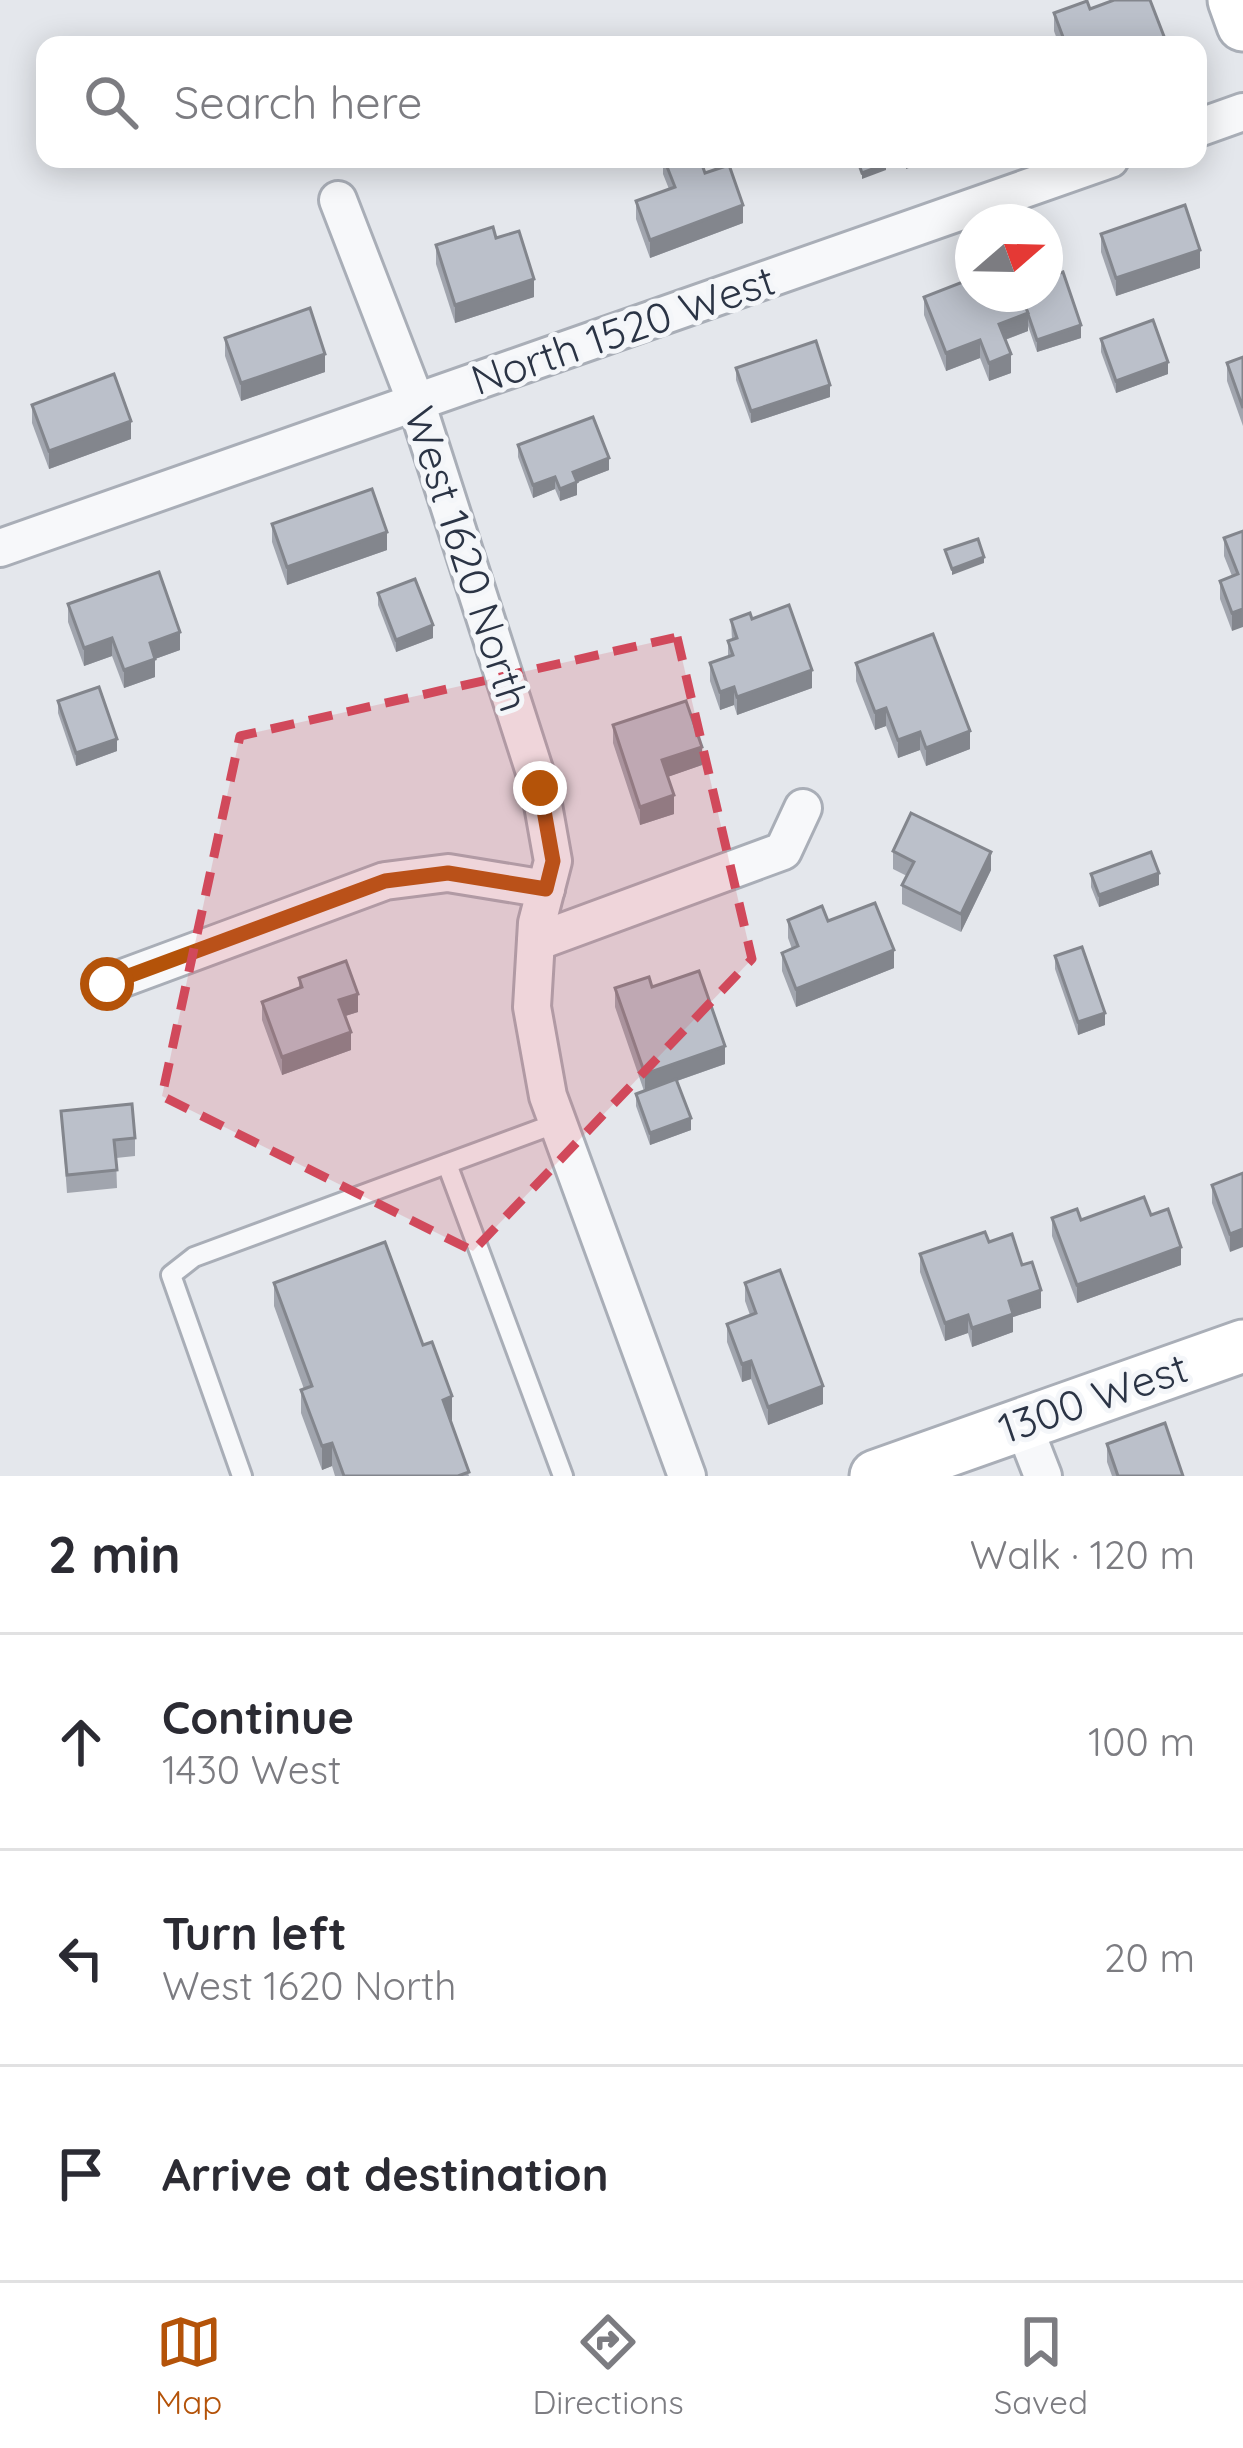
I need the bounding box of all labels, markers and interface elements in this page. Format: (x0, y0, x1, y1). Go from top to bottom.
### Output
search box (36, 36, 1207, 168)
icon: search (78, 69, 144, 135)
text: Search here (174, 74, 422, 130)
north arrow (955, 204, 1063, 312)
street label: North 1520 West (464, 253, 782, 406)
street label: West 1620 North (393, 400, 542, 718)
route end (513, 761, 567, 815)
route start (80, 957, 134, 1011)
street label: 1300 West (991, 1340, 1194, 1455)
text: 2 min (48, 1522, 181, 1586)
text: Walk · 120 m (970, 1530, 1195, 1579)
text: Continue (162, 1689, 354, 1745)
icon: ahead (48, 1709, 114, 1775)
text: 100 m (1088, 1717, 1195, 1766)
text: 1430 West (162, 1745, 341, 1794)
text: Turn left (162, 1905, 347, 1961)
icon: left (48, 1925, 114, 1991)
text: 20 m (1104, 1933, 1195, 1982)
text: West 1620 North (162, 1961, 457, 2010)
icon: arrive (48, 2141, 114, 2207)
text: Arrive at destination (162, 2146, 608, 2202)
tab: Map (155, 2309, 222, 2422)
tab: Directions (532, 2309, 684, 2422)
tab: Saved (994, 2309, 1088, 2422)

